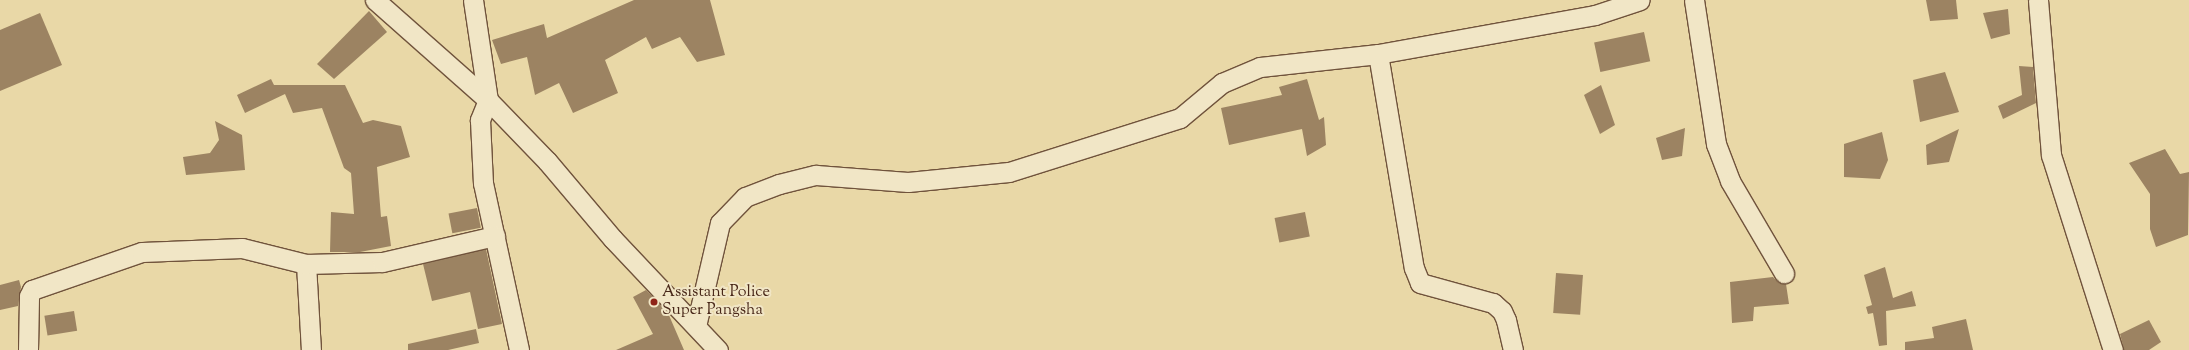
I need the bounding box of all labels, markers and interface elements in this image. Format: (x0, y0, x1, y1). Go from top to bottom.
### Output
place label: Assistant Police Super Pangsha (662, 283, 770, 321)
marker: Assistant Police Super Pangsha (649, 297, 659, 307)

